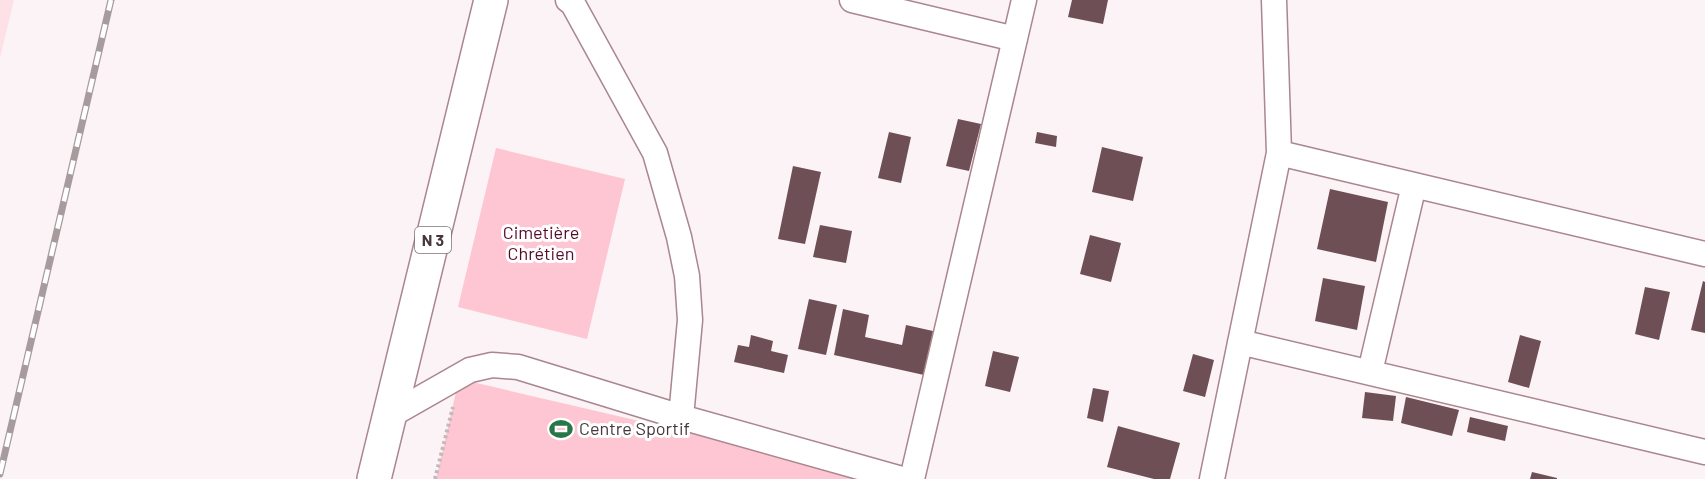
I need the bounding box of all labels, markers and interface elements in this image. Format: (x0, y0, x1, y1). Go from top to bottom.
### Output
park label: Cimetière Chrétien (503, 221, 579, 264)
road number: N 3 (415, 227, 451, 253)
sports icon: Centre Sportif (548, 416, 574, 442)
place label: Centre Sportif (579, 417, 690, 439)

